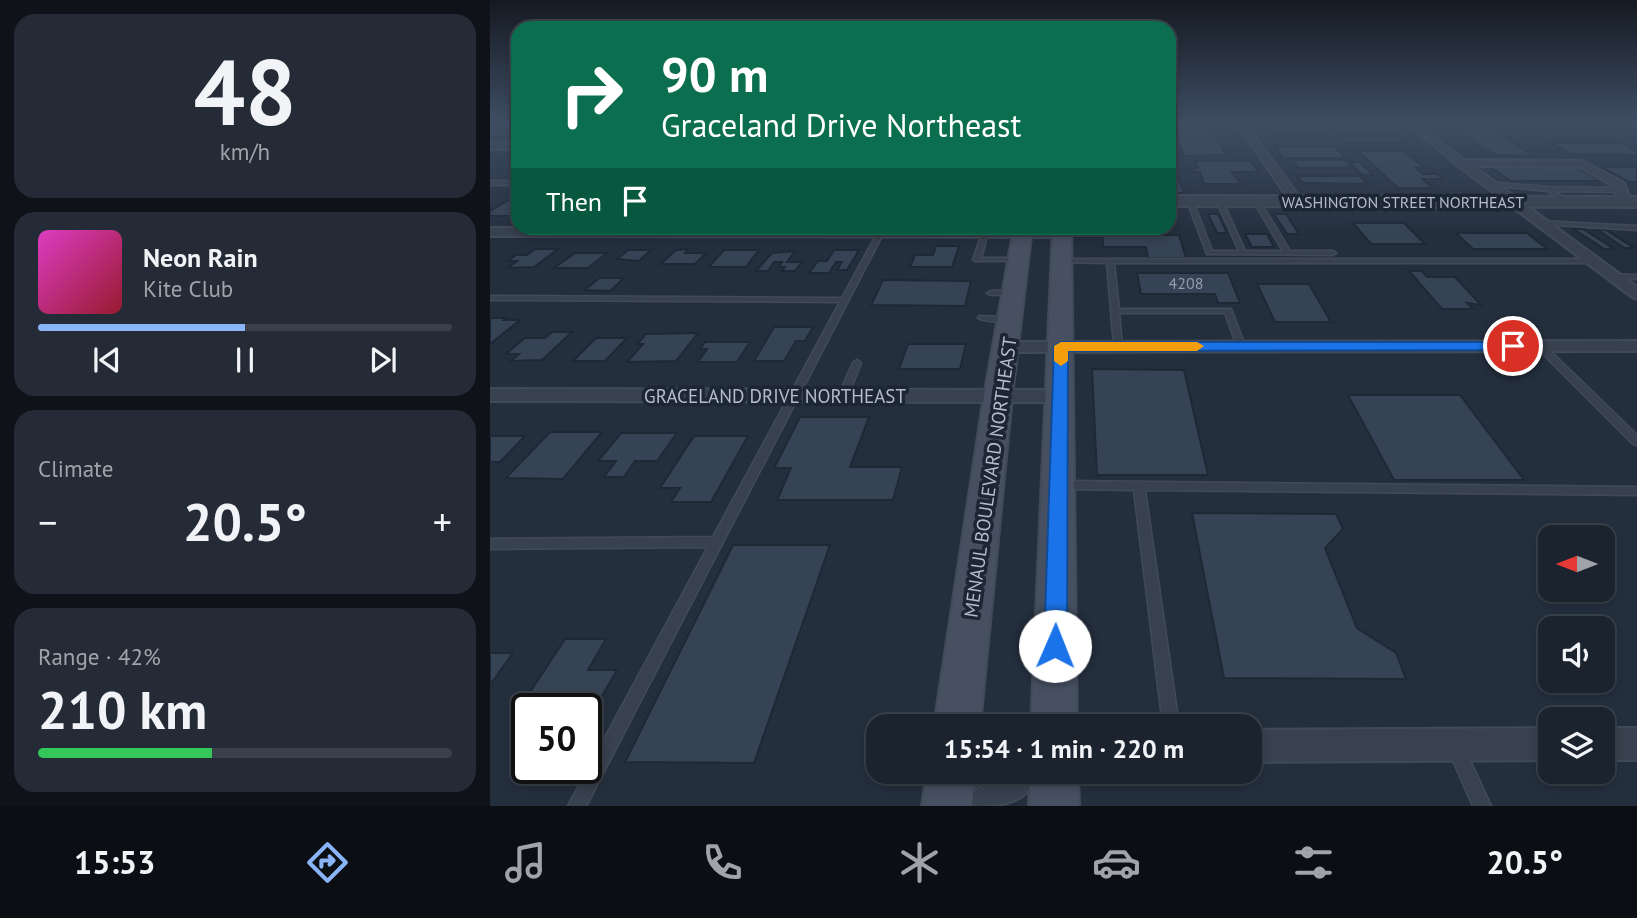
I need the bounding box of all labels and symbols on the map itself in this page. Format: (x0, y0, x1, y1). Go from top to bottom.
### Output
street label: WASHINGTON STREET NORTHEAST (1282, 192, 1524, 212)
house number: 4208 (1169, 273, 1203, 293)
pin (1483, 316, 1543, 376)
street label: MENAUL BOULEVARD NORTHEAST (958, 335, 1022, 619)
street label: GRACELAND DRIVE NORTHEAST (644, 384, 906, 408)
north arrow (1538, 525, 1615, 602)
position arrow (1018, 609, 1092, 683)
speed limit sign: 50 (511, 693, 602, 784)

